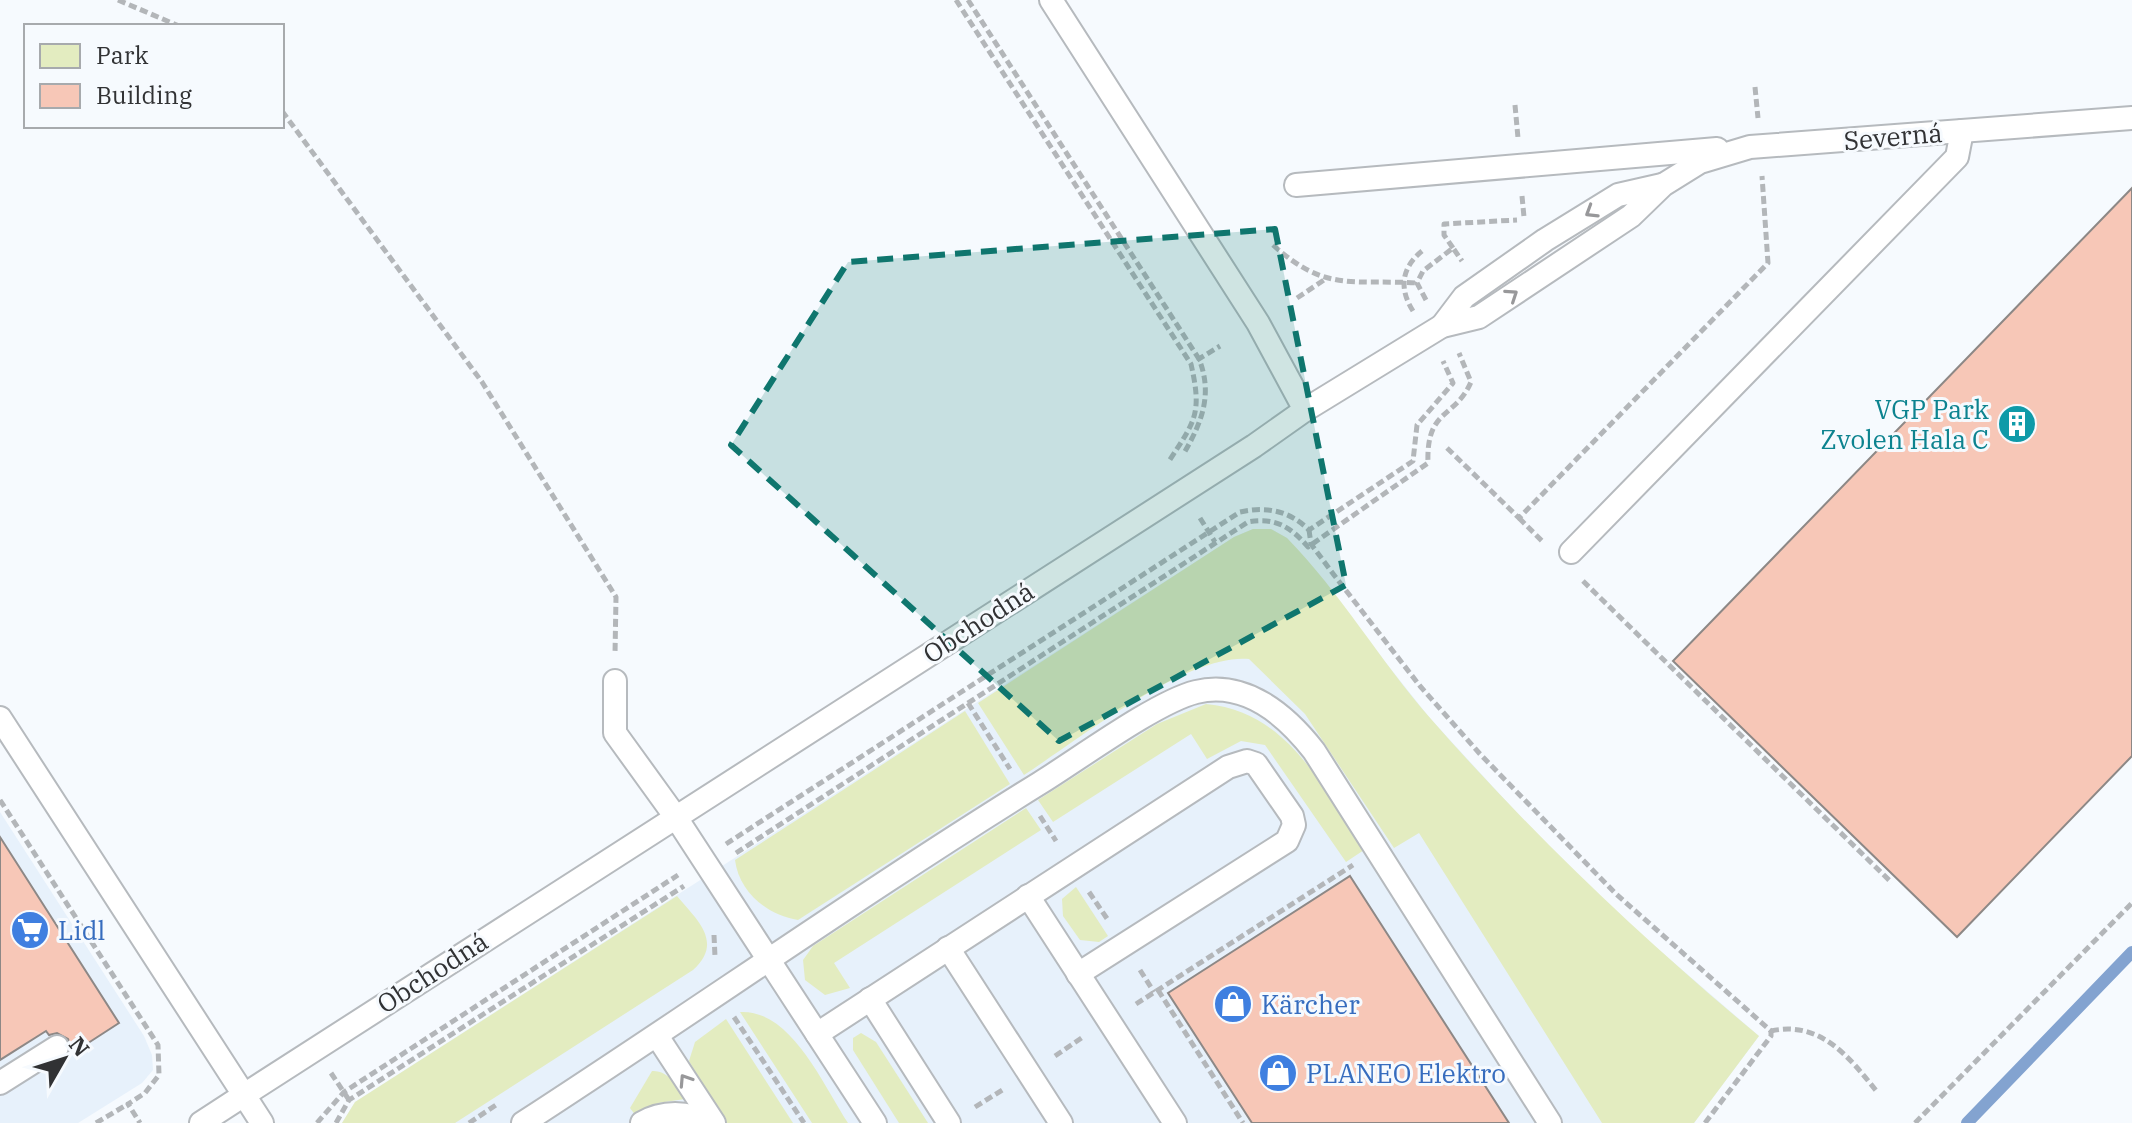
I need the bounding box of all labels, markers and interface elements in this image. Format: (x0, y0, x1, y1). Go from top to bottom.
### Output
legend (24, 24, 284, 128)
text: Park (96, 39, 148, 71)
text: Building (96, 79, 192, 111)
street label: Severná (1842, 115, 1944, 157)
one-way arrow (1585, 203, 1600, 218)
one-way arrow (1504, 290, 1518, 305)
place label: VGP Park Zvolen Hala C (1820, 392, 1989, 456)
building icon: VGP Park Zvolen Hala C (1996, 403, 2038, 445)
street label: Obchodná (916, 574, 1040, 670)
supermarket icon: Lidl (9, 909, 51, 951)
place label: Lidl (58, 913, 105, 947)
street label: Obchodná (370, 924, 494, 1020)
shop icon: Kärcher (1212, 983, 1254, 1025)
place label: Kärcher (1261, 987, 1360, 1021)
north arrow (24, 1019, 104, 1099)
text: N (63, 1030, 97, 1062)
shop icon: PLANEO Elektro (1257, 1052, 1299, 1094)
place label: PLANEO Elektro (1306, 1056, 1506, 1090)
one-way arrow (680, 1074, 695, 1088)

